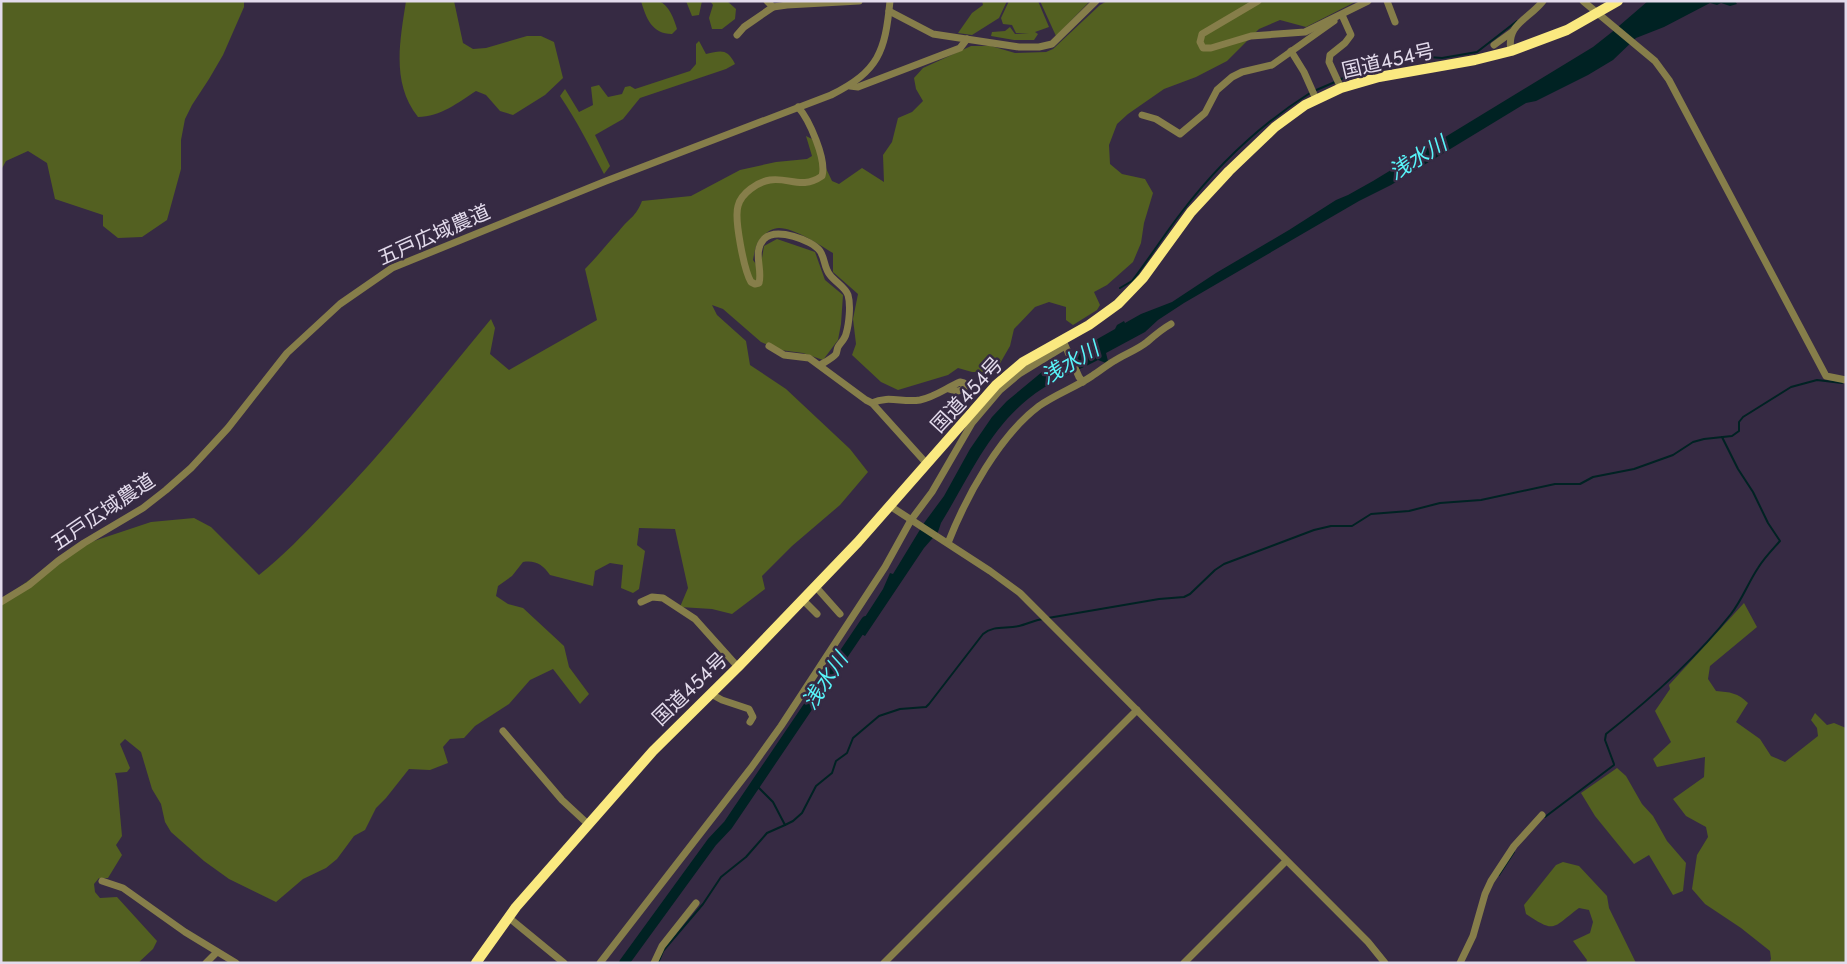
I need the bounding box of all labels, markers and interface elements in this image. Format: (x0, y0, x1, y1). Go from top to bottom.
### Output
street label: 国道454号 (1339, 36, 1437, 86)
water label: 浅水川 (1383, 128, 1454, 187)
street label: 五戸広域農道 (373, 197, 495, 273)
water label: 浅水川 (1035, 333, 1107, 392)
street label: 国道454号 (924, 351, 1010, 439)
street label: 五戸広域農道 (45, 466, 161, 558)
water label: 浅水川 (795, 645, 856, 716)
street label: 国道454号 (646, 646, 734, 732)

